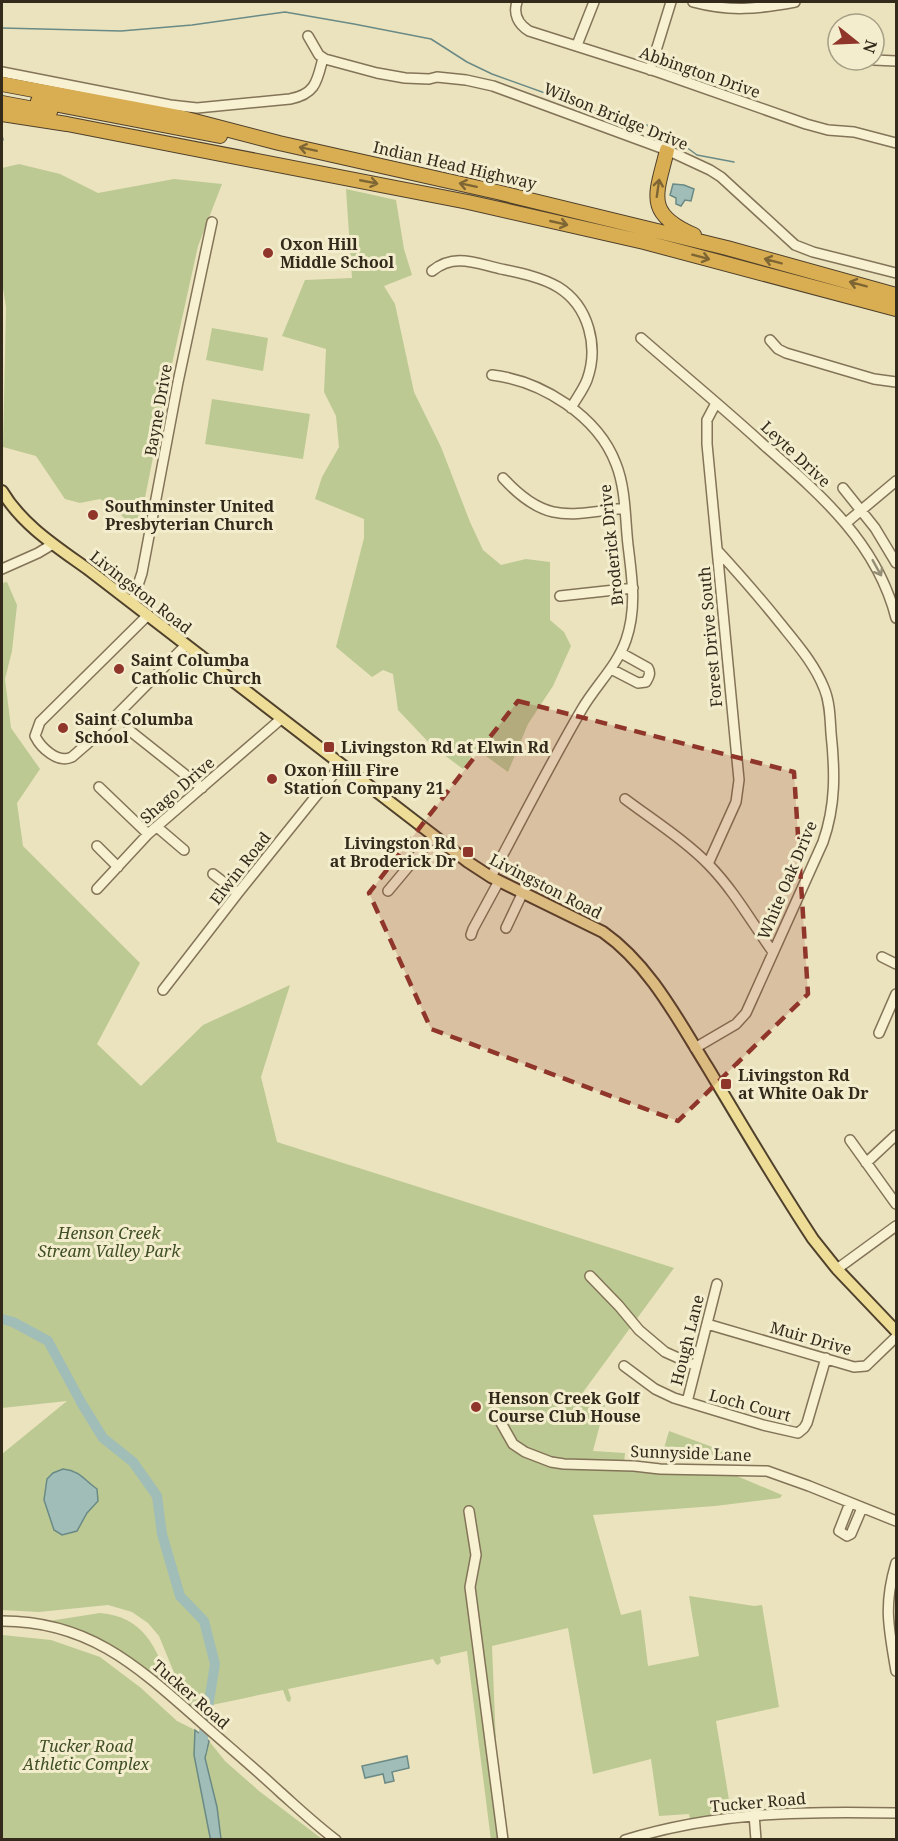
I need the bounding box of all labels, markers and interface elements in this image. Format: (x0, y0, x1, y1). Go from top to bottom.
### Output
north arrow (826, 12, 886, 72)
text: N (858, 37, 883, 56)
street label: Abbington Drive (637, 41, 763, 103)
street label: Wilson Bridge Drive (540, 77, 692, 155)
street label: Indian Head Highway (371, 136, 540, 195)
one-way arrow (299, 143, 318, 154)
one-way arrow (359, 176, 378, 188)
one-way arrow (459, 179, 478, 191)
one-way arrow (652, 179, 663, 198)
one-way arrow (550, 217, 569, 229)
place label: Oxon Hill Middle School (280, 233, 395, 273)
marker: Oxon Hill Middle School (261, 246, 275, 260)
one-way arrow (691, 252, 710, 263)
one-way arrow (764, 254, 783, 266)
one-way arrow (849, 278, 868, 289)
street label: Bayne Drive (139, 362, 177, 458)
street label: Leyte Drive (756, 416, 836, 492)
street label: Broderick Drive (594, 483, 628, 607)
place label: Southminster United Presbyterian Church (105, 495, 275, 535)
marker: Southminster United Presbyterian Church (86, 508, 100, 522)
street label: Livingston Road (86, 545, 197, 639)
one-way arrow (872, 558, 883, 576)
street label: Forest Drive South (693, 566, 727, 708)
place label: Saint Columba Catholic Church (131, 649, 262, 689)
marker: Saint Columba Catholic Church (112, 662, 126, 676)
place label: Saint Columba School (75, 708, 194, 748)
marker: Saint Columba School (56, 721, 70, 735)
place label: Livingston Rd at Elwin Rd (341, 736, 550, 758)
marker: Livingston Rd at Elwin Rd (322, 740, 336, 754)
street label: Shago Drive (135, 752, 219, 828)
place label: Oxon Hill Fire Station Company 21 (284, 759, 444, 799)
marker: Oxon Hill Fire Station Company 21 (265, 772, 279, 786)
street label: White Oak Drive (752, 817, 822, 943)
street label: Elwin Road (205, 827, 276, 909)
place label: Livingston Rd at Broderick Dr (330, 832, 457, 872)
marker: Livingston Rd at Broderick Dr (461, 845, 475, 859)
street label: Livingston Road (486, 848, 606, 924)
place label: Livingston Rd at White Oak Dr (738, 1064, 869, 1104)
marker: Livingston Rd at White Oak Dr (719, 1077, 733, 1091)
park label: Henson Creek Stream Valley Park (38, 1222, 181, 1262)
street label: Hough Lane (665, 1292, 709, 1388)
street label: Muir Drive (768, 1316, 854, 1360)
street label: Loch Court (707, 1384, 794, 1427)
place label: Henson Creek Golf Course Club House (488, 1387, 641, 1427)
marker: Henson Creek Golf Course Club House (469, 1400, 483, 1414)
street label: Sunnyside Lane (630, 1440, 752, 1466)
street label: Tucker Road (148, 1654, 234, 1734)
park label: Tucker Road Athletic Complex (22, 1735, 150, 1775)
street label: Tucker Road (709, 1787, 807, 1817)

